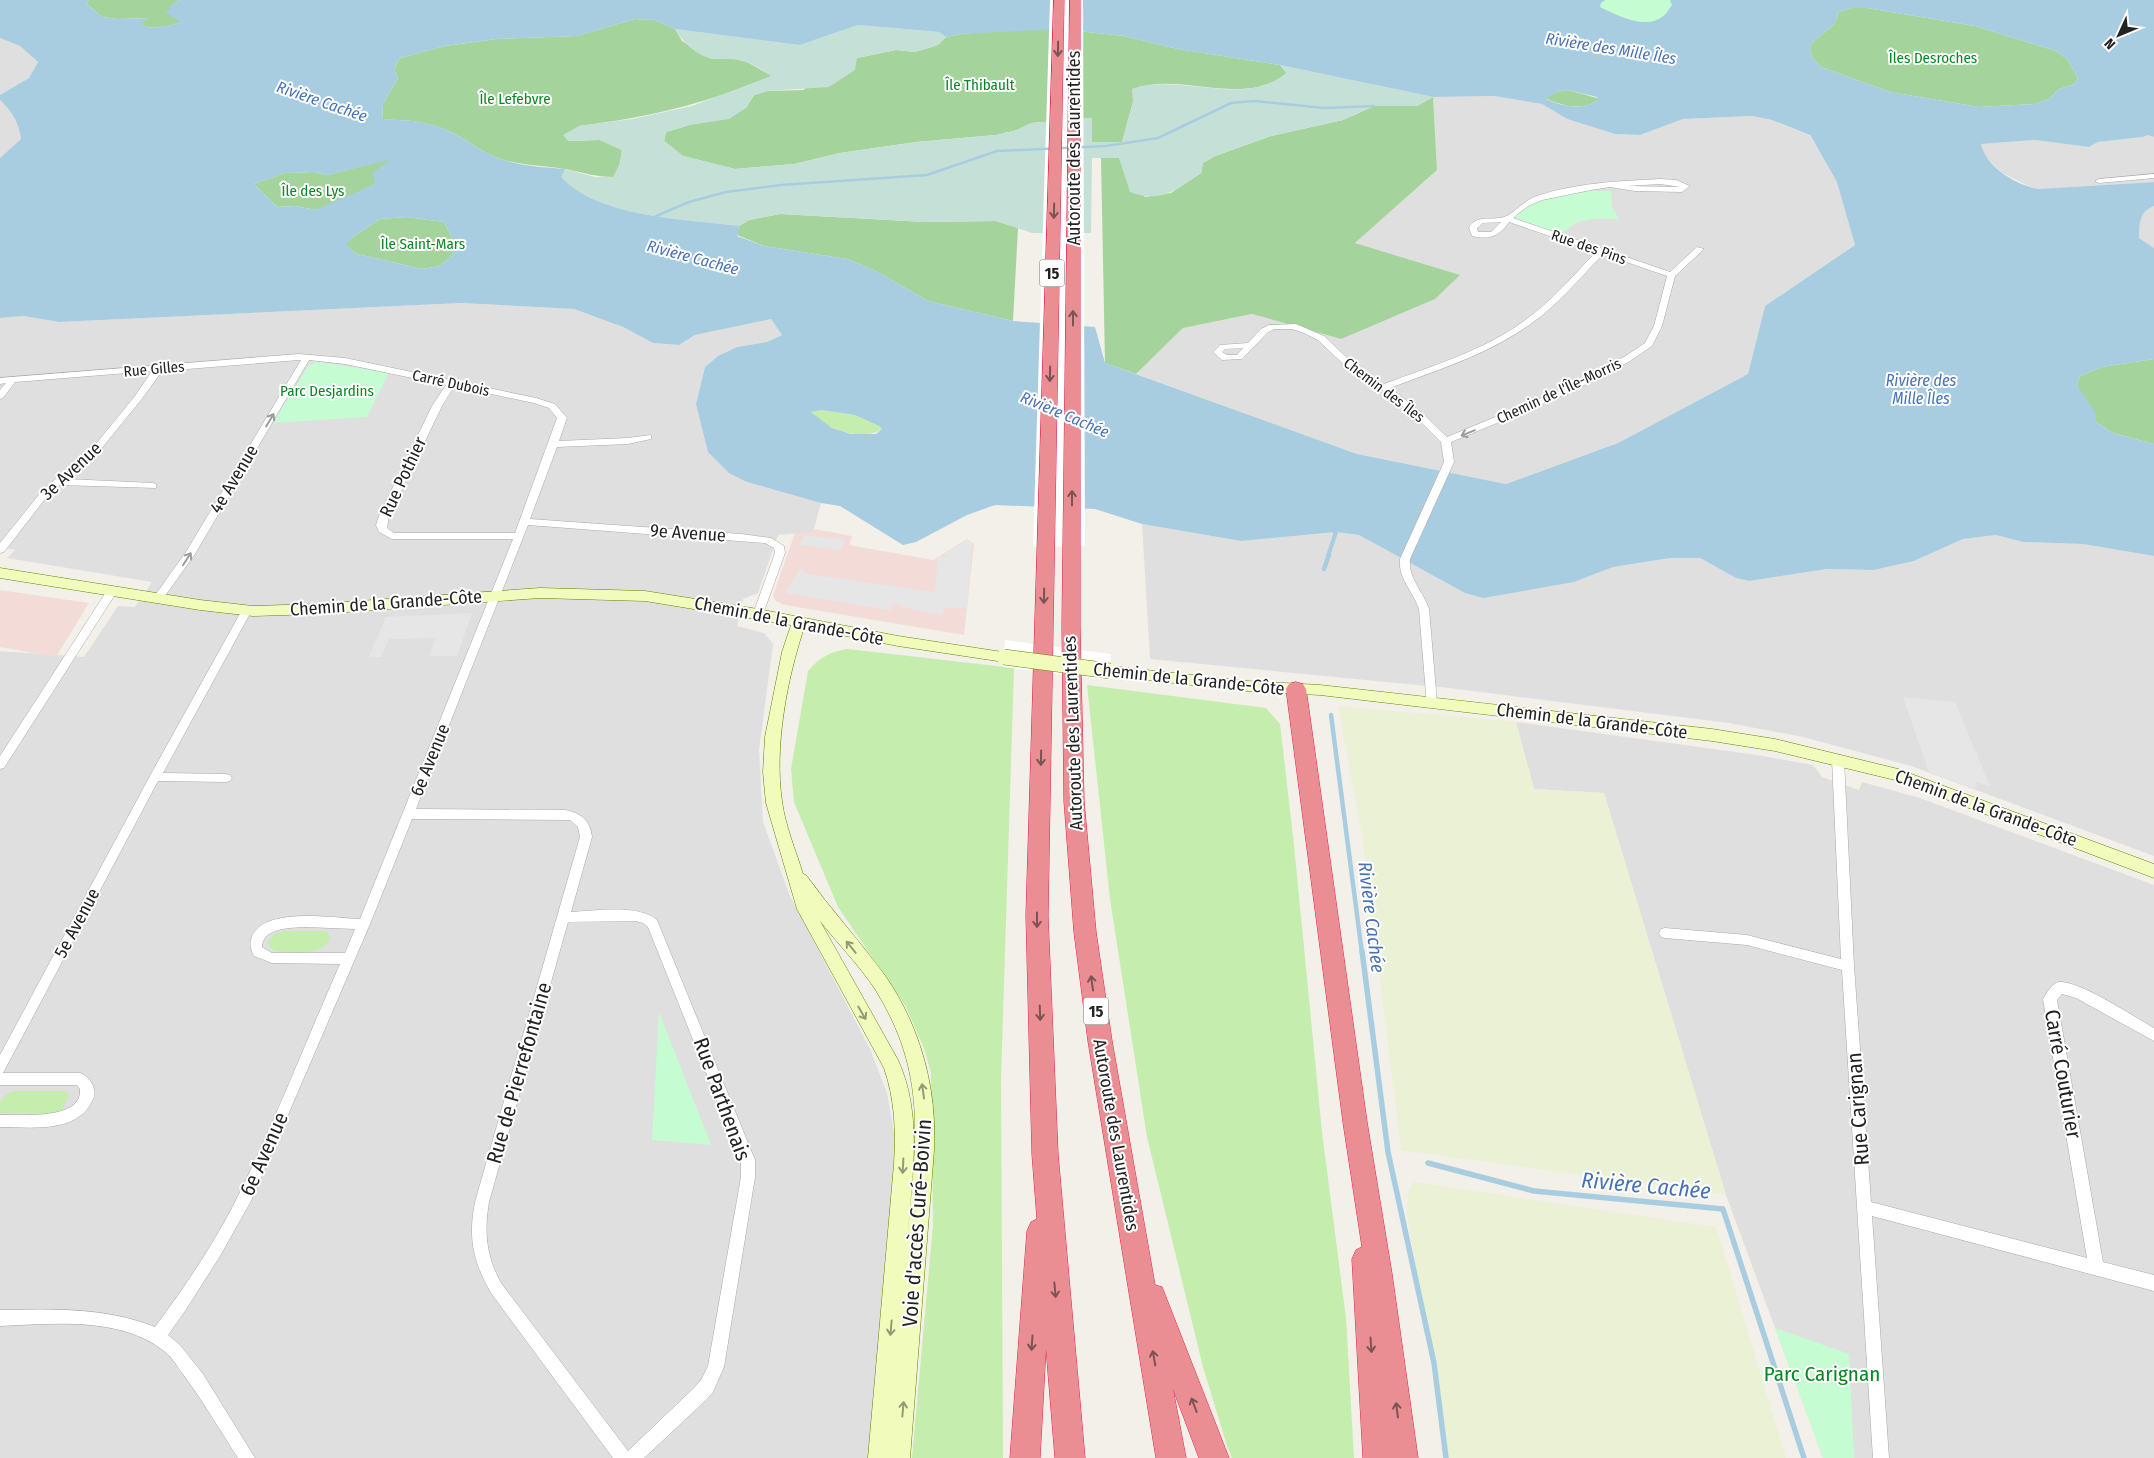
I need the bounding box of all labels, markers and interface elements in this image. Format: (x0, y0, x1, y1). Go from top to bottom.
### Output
north arrow (2094, 10, 2144, 60)
water label: Rivière des Mille Îles (1544, 28, 1678, 68)
text: N (2101, 35, 2119, 53)
one-way arrow (1053, 40, 1063, 56)
park label: Îles Desroches (1888, 49, 1977, 67)
street label: Autoroute des Laurentides (1063, 50, 1085, 245)
park label: Île Thibault (944, 76, 1015, 94)
water label: Rivière Cachée (274, 77, 370, 126)
park label: Île Lefebvre (478, 90, 551, 108)
park label: Île des Lys (281, 182, 344, 200)
one-way arrow (1049, 202, 1059, 219)
street label: Rue des Pins (1549, 226, 1629, 268)
park label: Île Saint-Mars (380, 235, 465, 253)
water label: Rivière Cachée (645, 236, 741, 279)
road number: 15 (1040, 260, 1064, 286)
one-way arrow (1068, 310, 1078, 326)
street label: Chemin des Îles (1340, 354, 1428, 426)
street label: Chemin de l'Île-Morris (1494, 354, 1624, 428)
street label: Rue Gilles (123, 357, 185, 381)
one-way arrow (1045, 365, 1055, 381)
street label: Carré Dubois (411, 366, 491, 400)
water label: Rivière des Mille Îles (1886, 371, 1957, 408)
park label: Parc Desjardins (280, 382, 374, 400)
water label: Rivière Cachée (1018, 387, 1112, 442)
one-way arrow (265, 413, 275, 427)
one-way arrow (1461, 429, 1476, 438)
street label: Rue Pothier (375, 433, 431, 521)
street label: 3e Avenue (36, 437, 106, 505)
street label: 4e Avenue (205, 441, 263, 517)
one-way arrow (1067, 490, 1077, 506)
street label: 9e Avenue (649, 519, 727, 547)
one-way arrow (182, 553, 192, 567)
street label: Chemin de la Grande-Côte (289, 585, 483, 621)
one-way arrow (1040, 587, 1049, 603)
street label: Chemin de la Grande-Côte (693, 592, 886, 650)
street label: Autoroute des Laurentides (1059, 635, 1087, 831)
street label: Chemin de la Grande-Côte (1092, 658, 1286, 700)
street label: Chemin de la Grande-Côte (1495, 698, 1689, 744)
street label: 6e Avenue (406, 720, 455, 799)
one-way arrow (1036, 750, 1046, 766)
street label: Chemin de la Grande-Côte (1892, 765, 2080, 851)
water label: Rivière Cachée (1353, 860, 1390, 974)
street label: 5e Avenue (50, 884, 104, 961)
one-way arrow (1033, 912, 1042, 928)
one-way arrow (846, 941, 857, 954)
one-way arrow (1087, 975, 1097, 991)
street label: Rue de Pierrefontaine (481, 979, 557, 1167)
road number: 15 (1084, 998, 1108, 1024)
one-way arrow (1035, 1005, 1044, 1021)
one-way arrow (857, 1006, 867, 1021)
street label: Carré Couturier (2039, 1007, 2087, 1141)
street label: Rue Parthenais (688, 1034, 756, 1164)
street label: Autoroute des Laurentides (1088, 1037, 1144, 1233)
street label: Rue Carignan (1841, 1052, 1875, 1166)
one-way arrow (917, 1083, 927, 1099)
street label: 6e Avenue (234, 1108, 294, 1200)
street label: Voie d'accès Curé-Boivin (897, 1118, 937, 1328)
one-way arrow (898, 1158, 907, 1174)
water label: Rivière Cachée (1580, 1166, 1712, 1205)
one-way arrow (1050, 1282, 1060, 1298)
one-way arrow (886, 1320, 895, 1336)
one-way arrow (1028, 1334, 1037, 1350)
one-way arrow (1366, 1337, 1375, 1353)
one-way arrow (1149, 1351, 1159, 1367)
park label: Parc Carignan (1764, 1361, 1880, 1387)
one-way arrow (1189, 1398, 1198, 1413)
one-way arrow (898, 1402, 908, 1418)
one-way arrow (1392, 1402, 1402, 1418)

